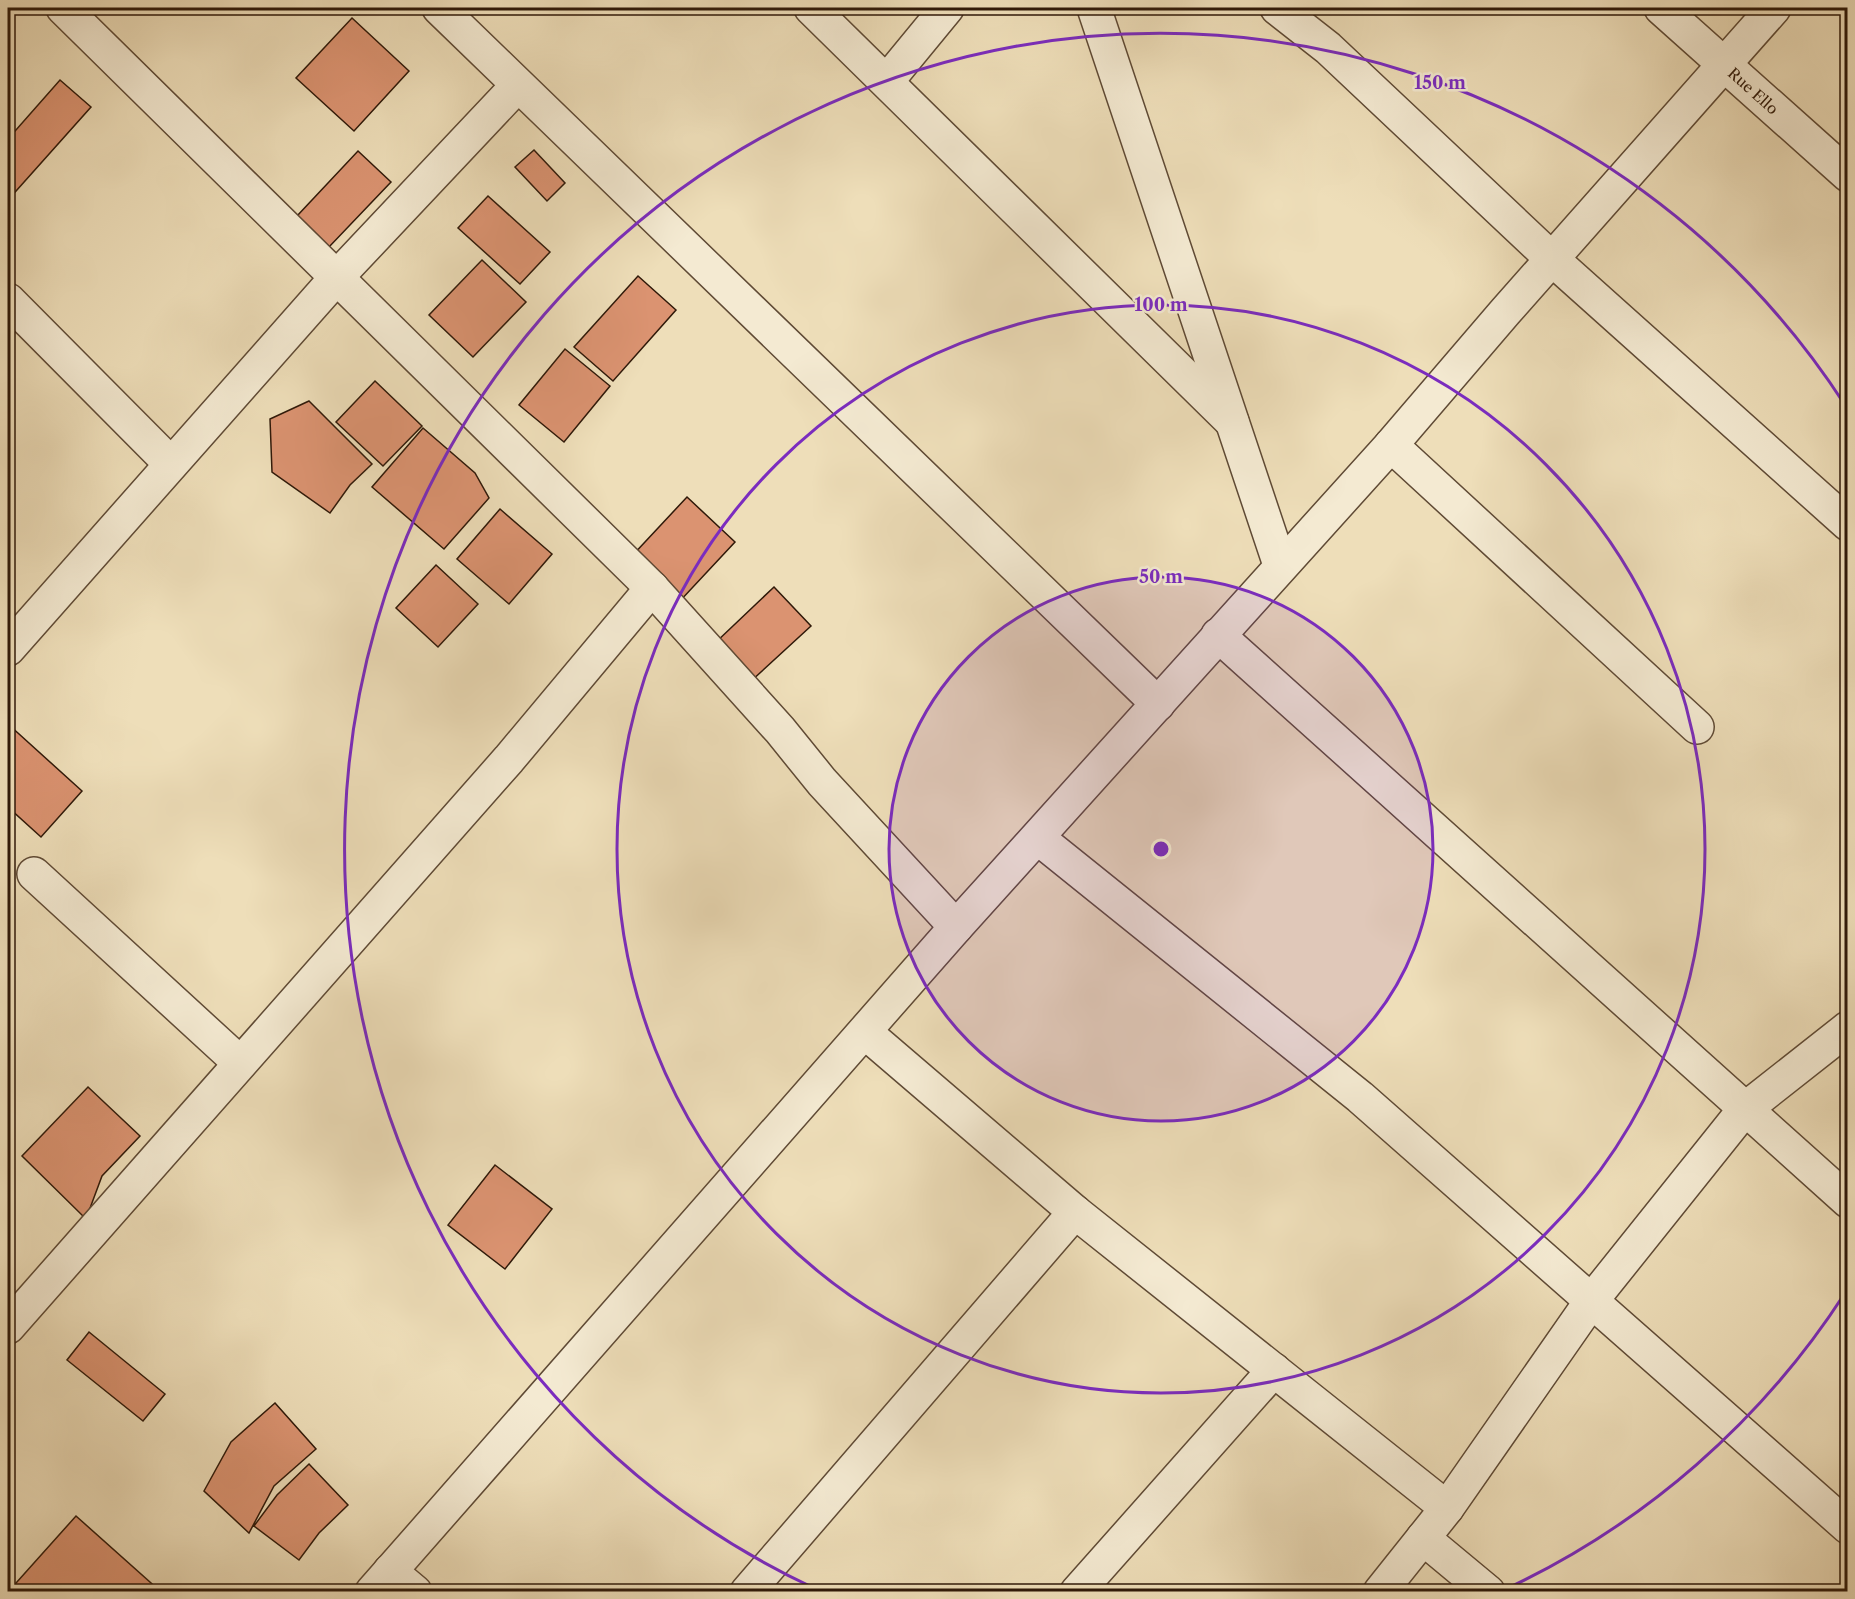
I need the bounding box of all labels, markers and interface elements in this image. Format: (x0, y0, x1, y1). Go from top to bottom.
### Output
street label: Rue Ello (1724, 63, 1783, 118)
text: 150 m (1414, 72, 1466, 94)
text: 100 m (1134, 294, 1188, 316)
text: 50 m (1139, 566, 1183, 588)
centre of rings (1151, 839, 1171, 859)

